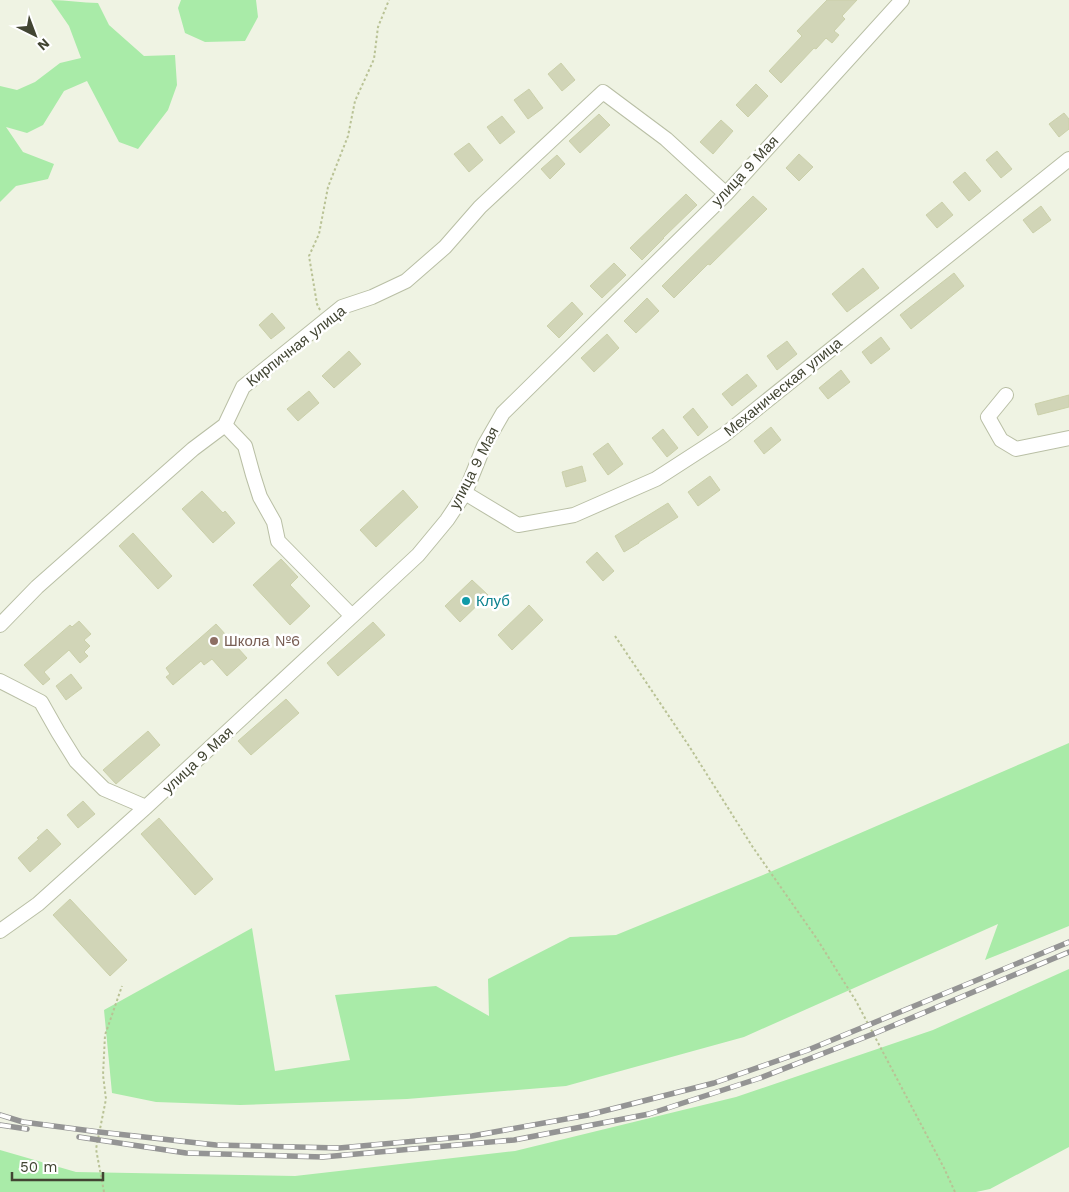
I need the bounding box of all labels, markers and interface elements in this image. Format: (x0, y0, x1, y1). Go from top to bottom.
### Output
north arrow (10, 10, 60, 60)
text: N (34, 35, 53, 54)
street label: улица 9 Мая (708, 132, 782, 210)
street label: Кирпичная улица (243, 301, 350, 390)
street label: Механическая улица (720, 334, 846, 440)
street label: улица 9 Мая (446, 424, 502, 512)
place label: Клуб (476, 592, 510, 610)
marker: Клуб (460, 595, 472, 607)
place label: Школа №6 (224, 632, 300, 650)
marker: Школа №6 (208, 635, 220, 647)
street label: улица 9 Мая (159, 723, 237, 797)
scale bar (12, 1150, 104, 1182)
text: 50 m (20, 1158, 57, 1176)

